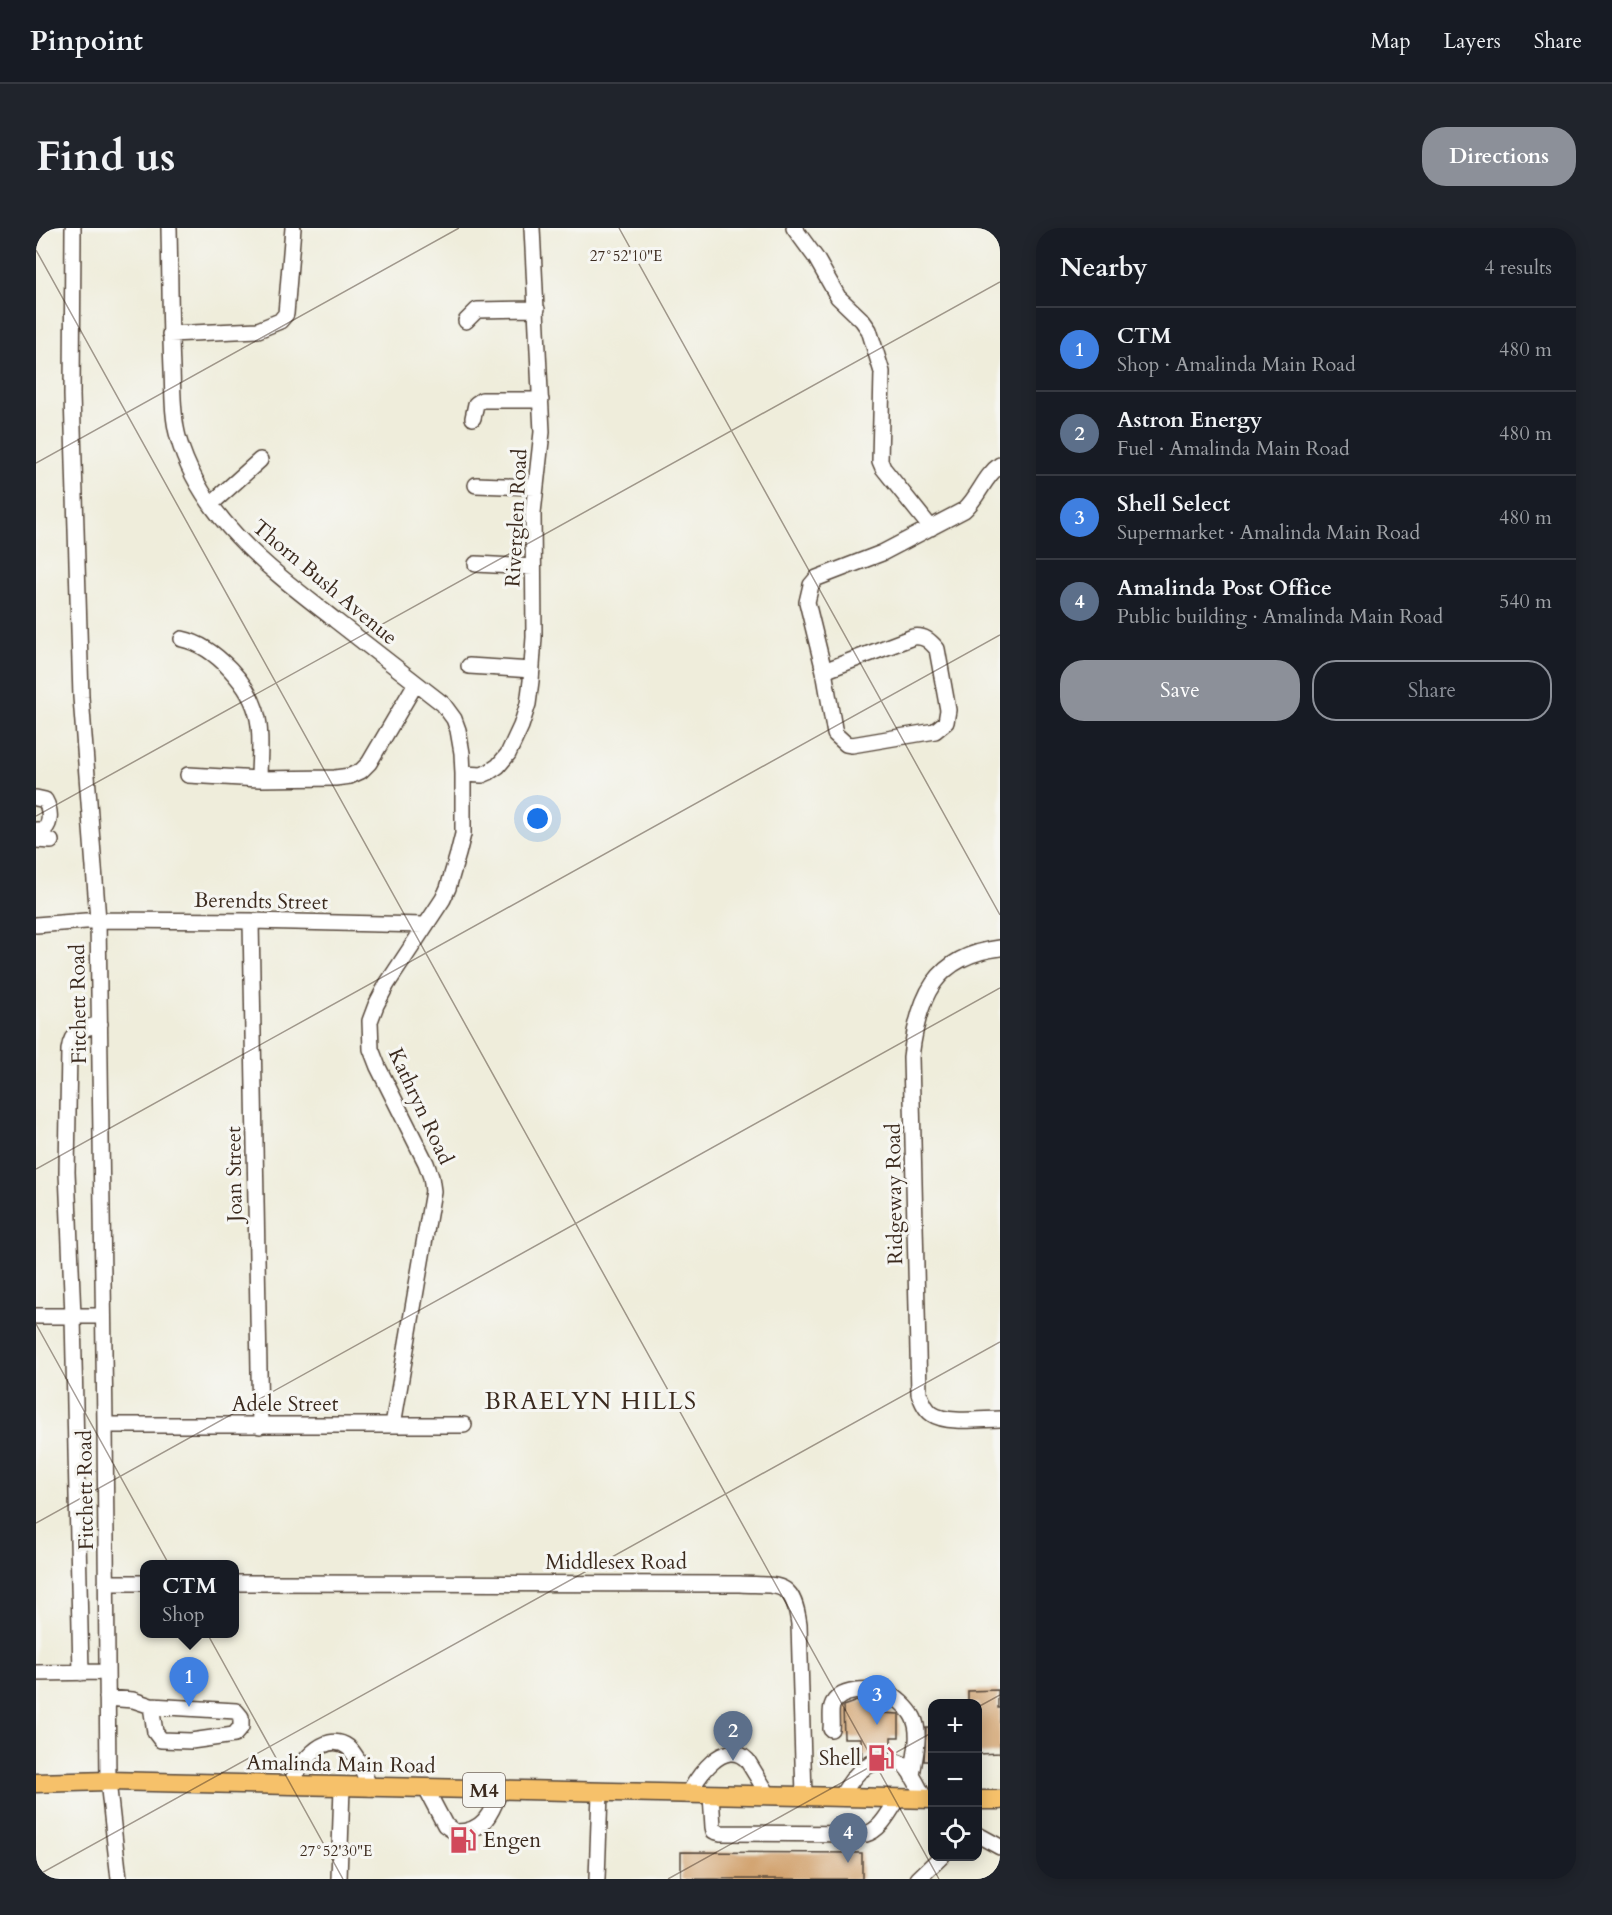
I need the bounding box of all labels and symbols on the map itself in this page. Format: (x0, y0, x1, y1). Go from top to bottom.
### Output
text: 27°52'10"E (590, 246, 662, 266)
street label: Riverglen Road (498, 448, 535, 588)
street label: Thorn Bush Avenue (246, 513, 404, 652)
your location (523, 804, 552, 833)
street label: Berendts Street (194, 886, 329, 917)
street label: Fitchett Road (63, 944, 94, 1064)
street label: Kathryn Road (381, 1043, 460, 1169)
street label: Ridgeway Road (879, 1123, 910, 1265)
street label: Joan Street (219, 1126, 250, 1225)
district label: BRAELYN HILLS (485, 1385, 697, 1418)
street label: Adele Street (232, 1390, 339, 1419)
street label: Fitchett Road (70, 1430, 101, 1550)
street label: Middlesex Road (545, 1548, 687, 1577)
pin: 1 (170, 1658, 208, 1707)
pin: 3 (858, 1676, 896, 1725)
pin: 2 (714, 1712, 752, 1761)
fuel station icon: Shell (866, 1743, 896, 1773)
place label: Shell (819, 1744, 861, 1773)
street label: Amalinda Main Road (246, 1748, 436, 1781)
road number: M4 (463, 1773, 505, 1807)
pin: 4 (828, 1814, 868, 1863)
fuel station icon: Engen (448, 1825, 478, 1855)
place label: Engen (483, 1826, 541, 1855)
text: 27°52'30"E (300, 1841, 372, 1861)

